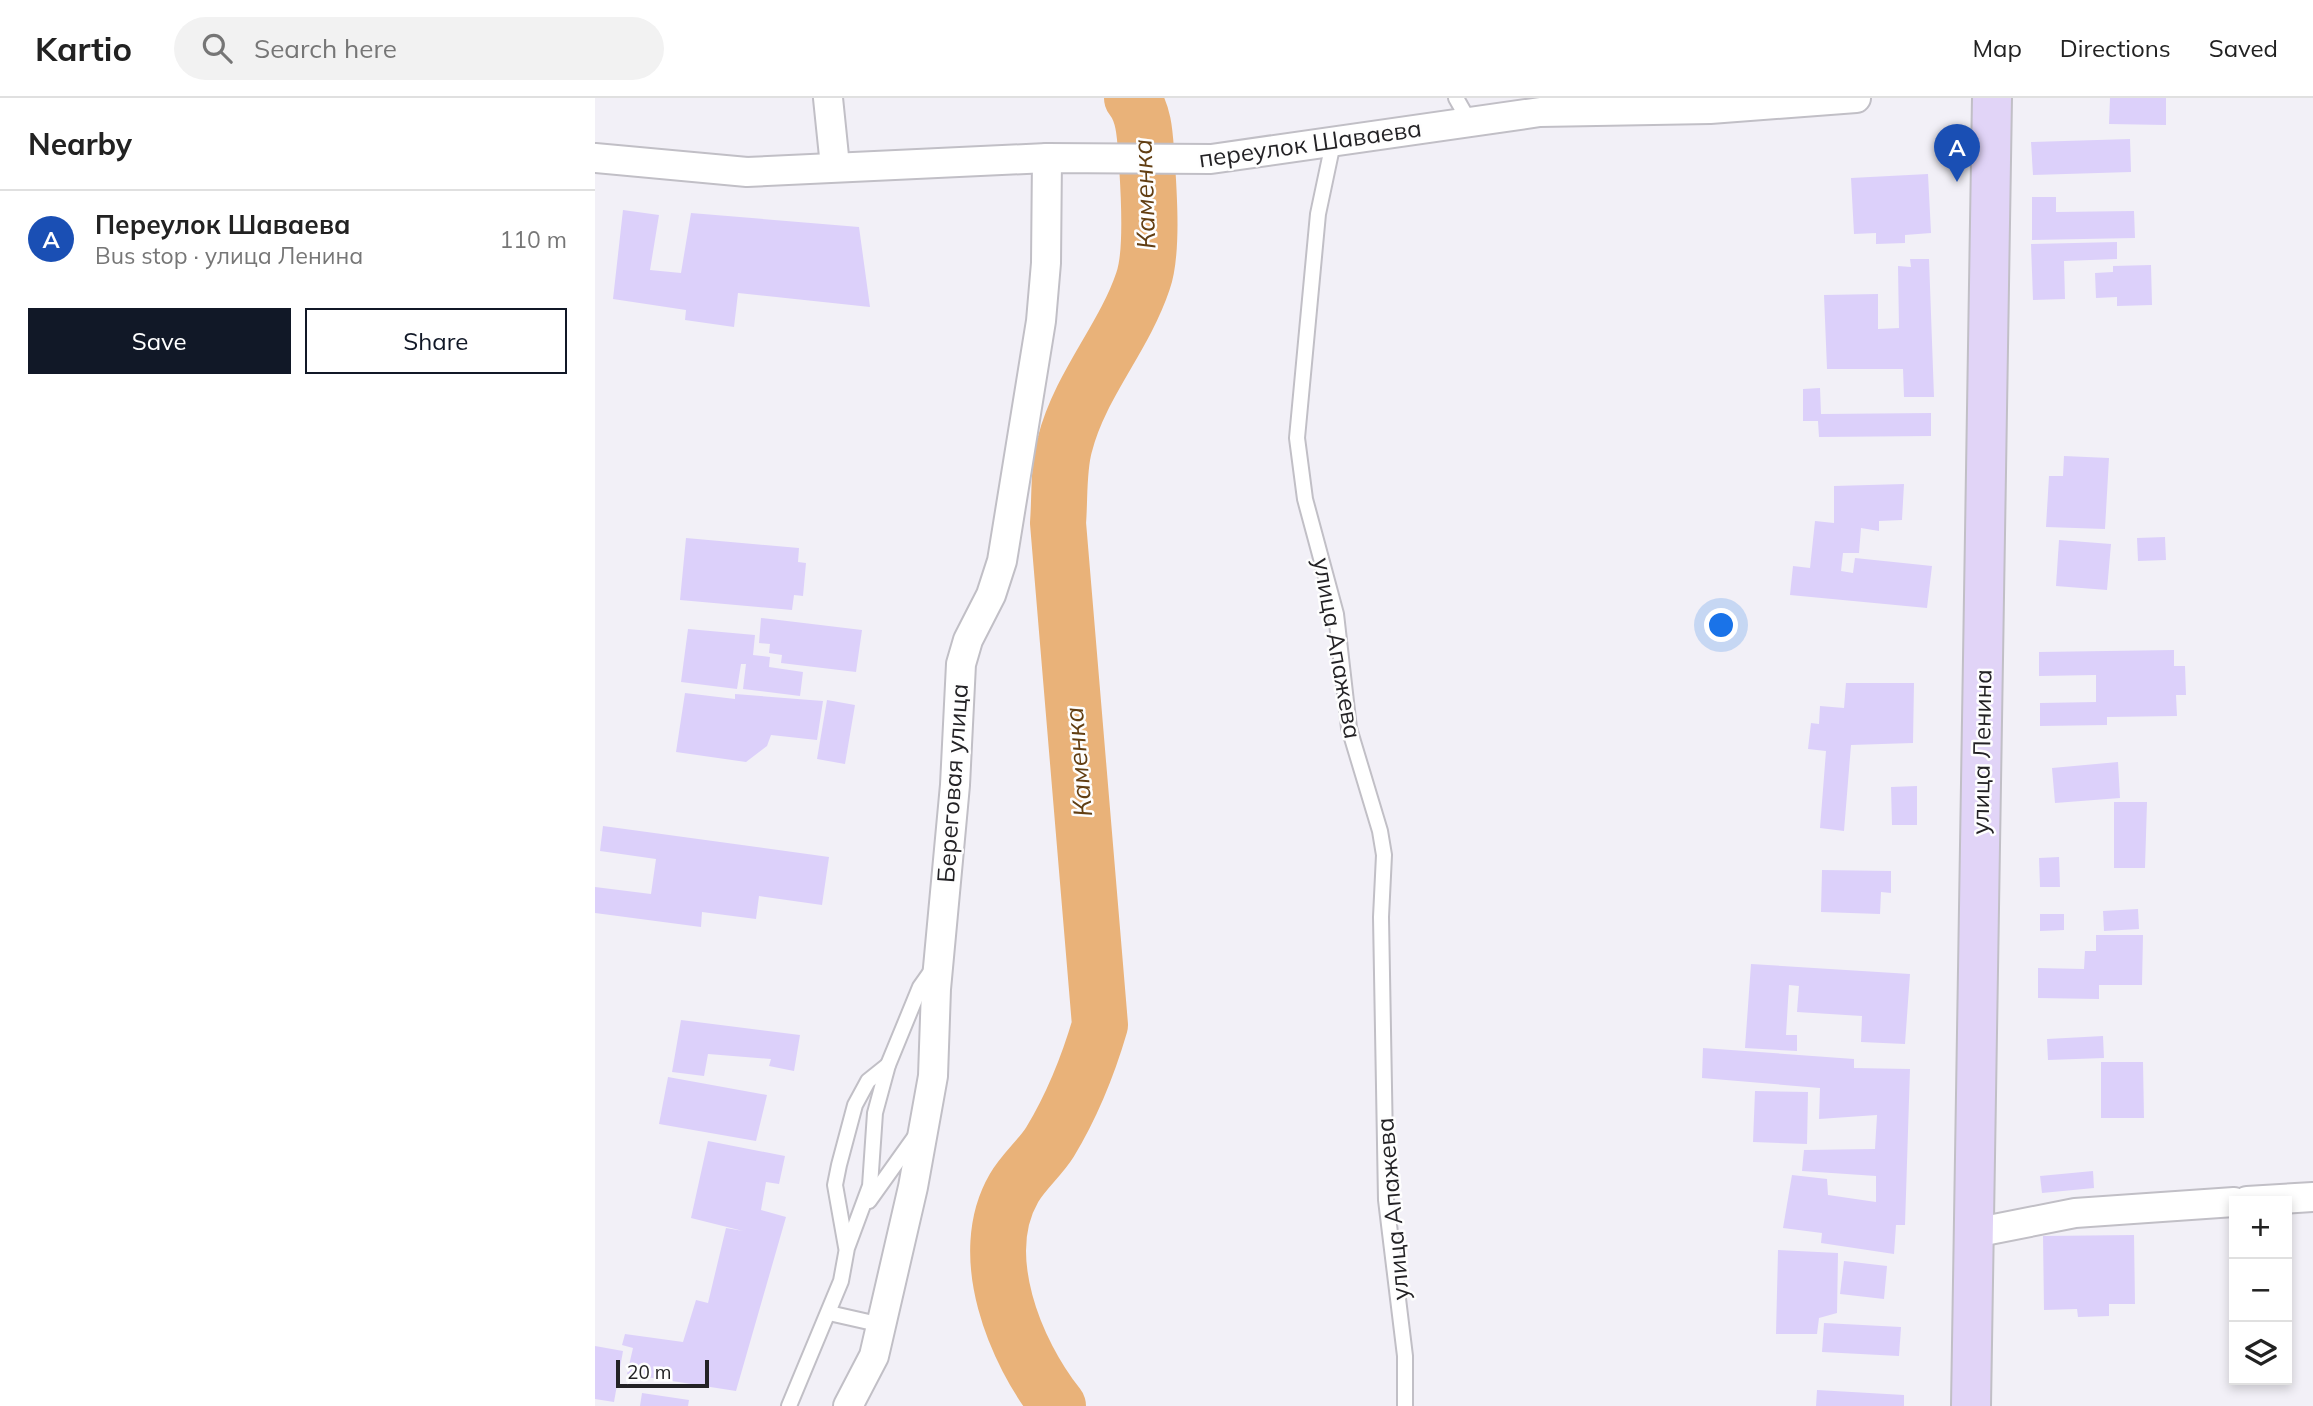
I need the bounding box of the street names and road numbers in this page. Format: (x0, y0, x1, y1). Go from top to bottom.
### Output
street label: переулок Шаваева (1197, 113, 1423, 173)
street label: улица Апажева (1307, 555, 1369, 741)
street label: улица Ленина (1965, 669, 1997, 835)
street label: Береговая улица (930, 682, 974, 884)
street label: улица Апажева (1369, 1116, 1415, 1302)

